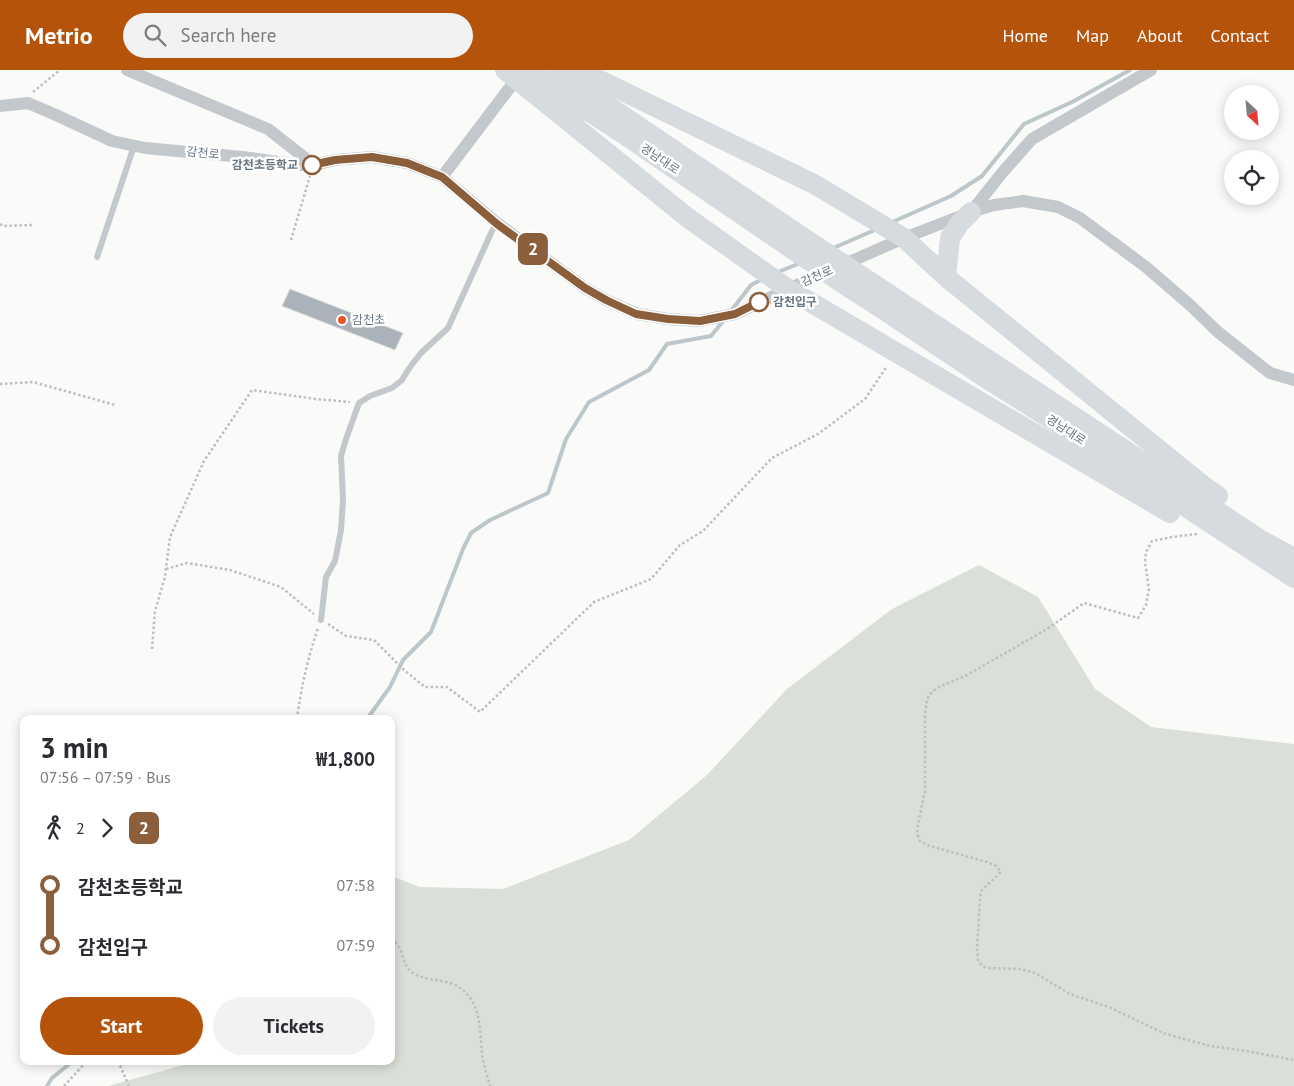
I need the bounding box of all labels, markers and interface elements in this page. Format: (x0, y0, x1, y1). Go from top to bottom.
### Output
search box (123, 13, 473, 58)
text: Metrio (25, 20, 93, 51)
icon: search (141, 21, 169, 49)
text: Search here (181, 23, 276, 47)
text: Home (1002, 24, 1048, 47)
text: Map (1076, 24, 1109, 47)
text: About (1137, 24, 1183, 47)
text: Contact (1211, 24, 1269, 47)
north arrow (1224, 85, 1279, 140)
map controls (1224, 85, 1279, 205)
street label: 경남대로 (638, 140, 683, 177)
street label: 감천로 (186, 143, 220, 162)
button: locate (1224, 150, 1279, 205)
marker: 감천초등학교 (302, 155, 322, 175)
place label: 감천초등학교 (232, 157, 298, 172)
line badge: 2 (517, 233, 549, 265)
text: 2 (528, 237, 538, 260)
street label: 감천로 (799, 262, 835, 289)
marker: 감천입구 (749, 292, 769, 312)
place label: 감천입구 (773, 294, 817, 309)
place label: 감천초 (352, 312, 385, 327)
marker: 감천초 (336, 314, 348, 326)
street label: 경남대로 (1044, 411, 1089, 448)
text: 3 min (40, 729, 108, 766)
text: ₩1,800 (316, 747, 375, 771)
text: 07:56 – 07:59 · Bus (40, 767, 171, 787)
icon: walk (40, 814, 68, 842)
icon: forward (93, 814, 121, 842)
text: 2 (139, 816, 149, 839)
text: 2 (76, 818, 85, 838)
text: 감천초등학교 (78, 875, 183, 899)
text: 07:58 (337, 875, 375, 895)
text: 감천입구 (78, 935, 148, 959)
text: 07:59 (337, 935, 375, 955)
button: Start (40, 997, 203, 1055)
button: Tickets (213, 997, 375, 1055)

